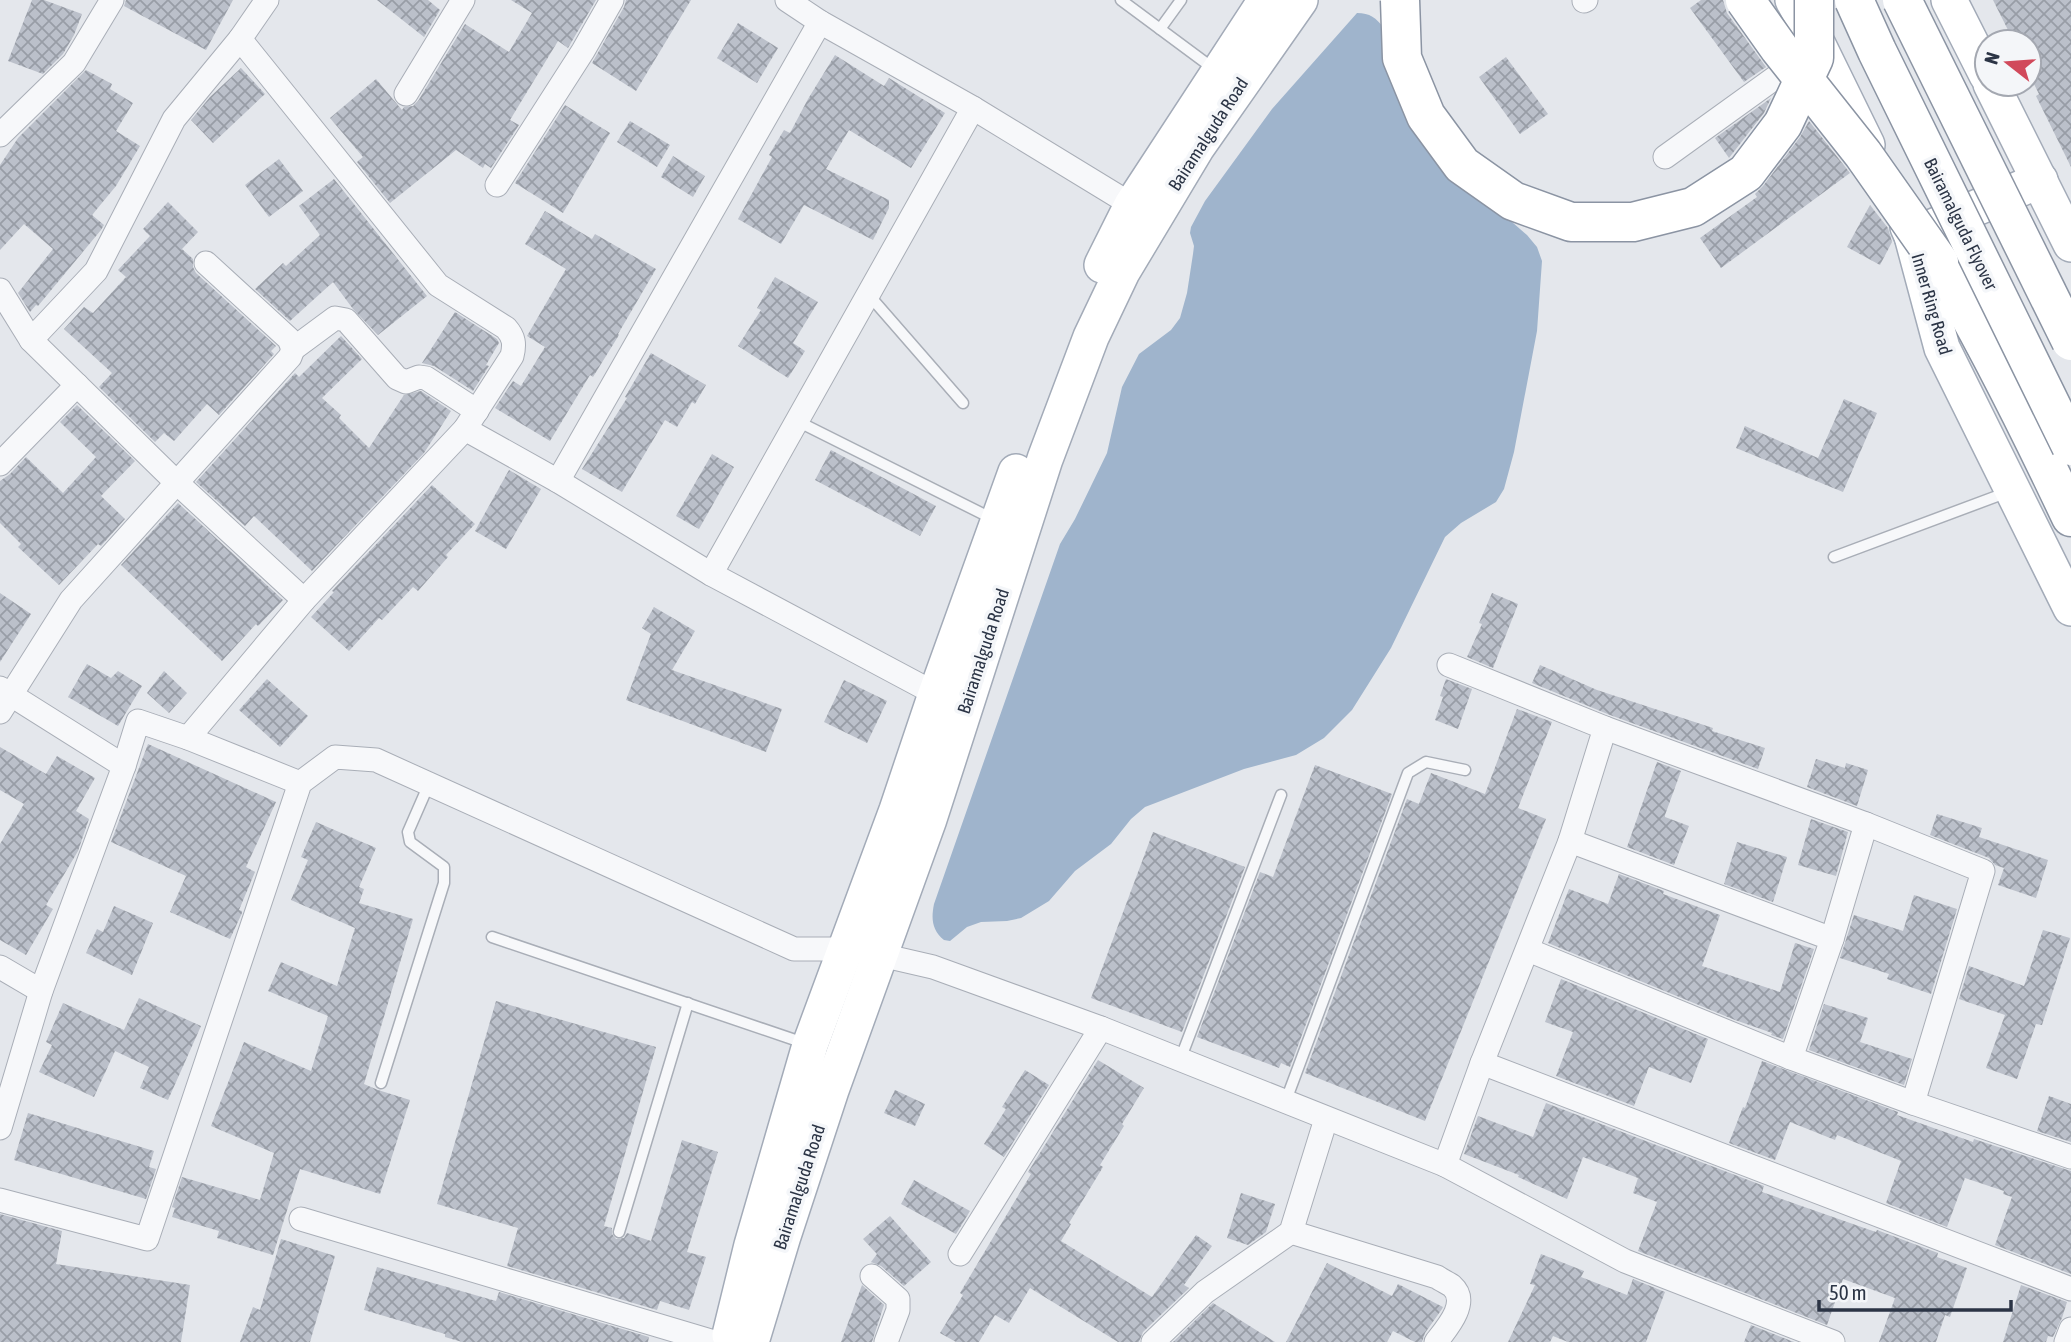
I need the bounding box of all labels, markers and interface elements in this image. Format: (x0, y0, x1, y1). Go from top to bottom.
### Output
north arrow (1973, 28, 2043, 98)
text: N (1980, 49, 2004, 67)
street label: Bairamalguda Road (1164, 74, 1252, 194)
street label: Bairamalguda Flyover (1920, 155, 2002, 294)
street label: Inner Ring Road (1908, 251, 1956, 357)
street label: Bairamalguda Road (953, 586, 1013, 716)
street label: Bairamalguda Road (769, 1122, 829, 1252)
scale bar (1819, 1268, 2011, 1312)
text: 50 m (1829, 1280, 1867, 1304)

